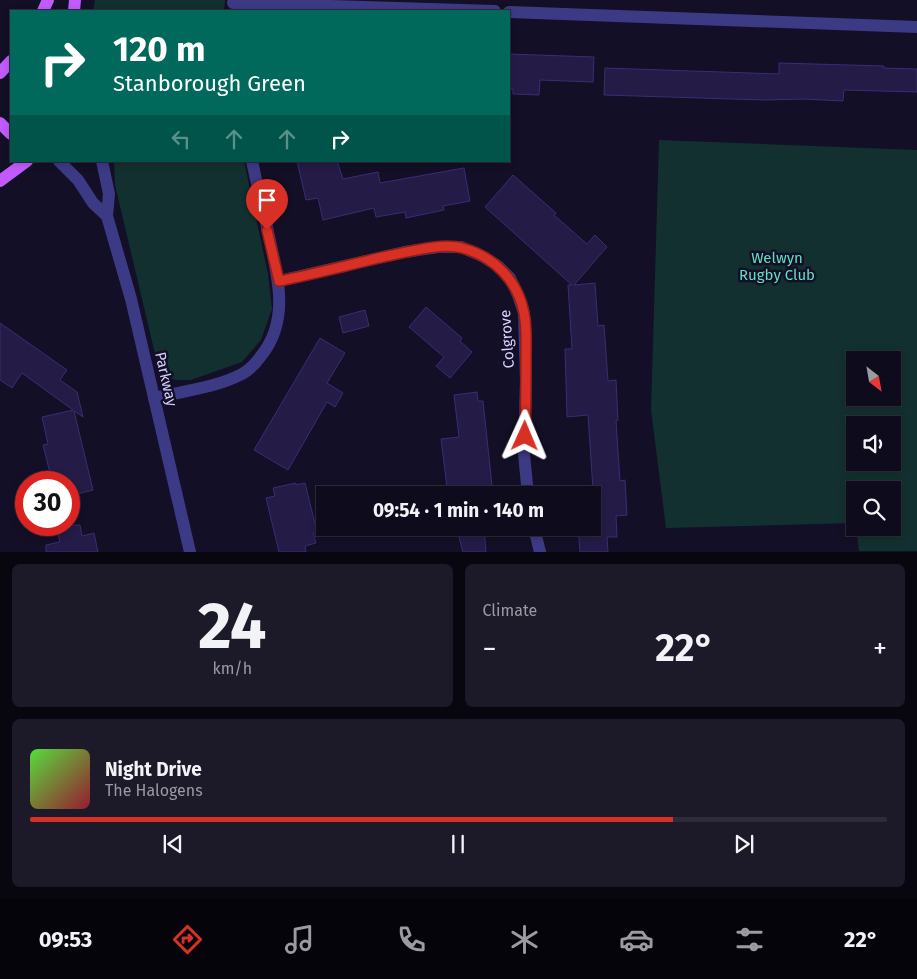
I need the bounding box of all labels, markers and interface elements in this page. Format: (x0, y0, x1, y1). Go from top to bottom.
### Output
text: 120 m (113, 28, 206, 70)
icon: right (30, 30, 95, 95)
text: Stanborough Green (113, 70, 306, 97)
icon: left (167, 125, 195, 153)
icon: ahead (220, 125, 248, 153)
icon: ahead (273, 125, 301, 153)
icon: right (326, 125, 354, 153)
pin (246, 179, 288, 230)
icon: arrive (253, 186, 281, 214)
park label: Welwyn Rugby Club (739, 249, 815, 284)
street label: Colgrove (496, 309, 518, 369)
street label: Parkway (151, 350, 181, 409)
north arrow (846, 351, 901, 406)
map controls (846, 351, 901, 536)
position arrow (498, 409, 550, 461)
button: sound (846, 416, 901, 471)
speed limit sign: 30 (15, 471, 80, 536)
button: search (846, 481, 901, 536)
text: 09:54 · 1 min · 140 m (373, 499, 544, 522)
text: 24 (198, 587, 266, 665)
text: Climate (483, 601, 537, 620)
text: 22° (655, 625, 714, 671)
text: − (483, 632, 497, 665)
text: + (873, 632, 887, 665)
text: km/h (212, 659, 252, 678)
text: Night Drive (105, 758, 202, 781)
text: The Halogens (105, 781, 203, 800)
icon: previous (159, 830, 187, 858)
icon: pause (444, 830, 472, 858)
icon: next (730, 830, 758, 858)
icon: directions (170, 922, 205, 957)
icon: music (282, 922, 317, 957)
icon: phone (394, 922, 429, 957)
icon: climate (507, 922, 542, 957)
icon: car (619, 922, 654, 957)
icon: filters (732, 922, 767, 957)
text: 09:53 (39, 926, 92, 953)
text: 22° (844, 926, 878, 953)

